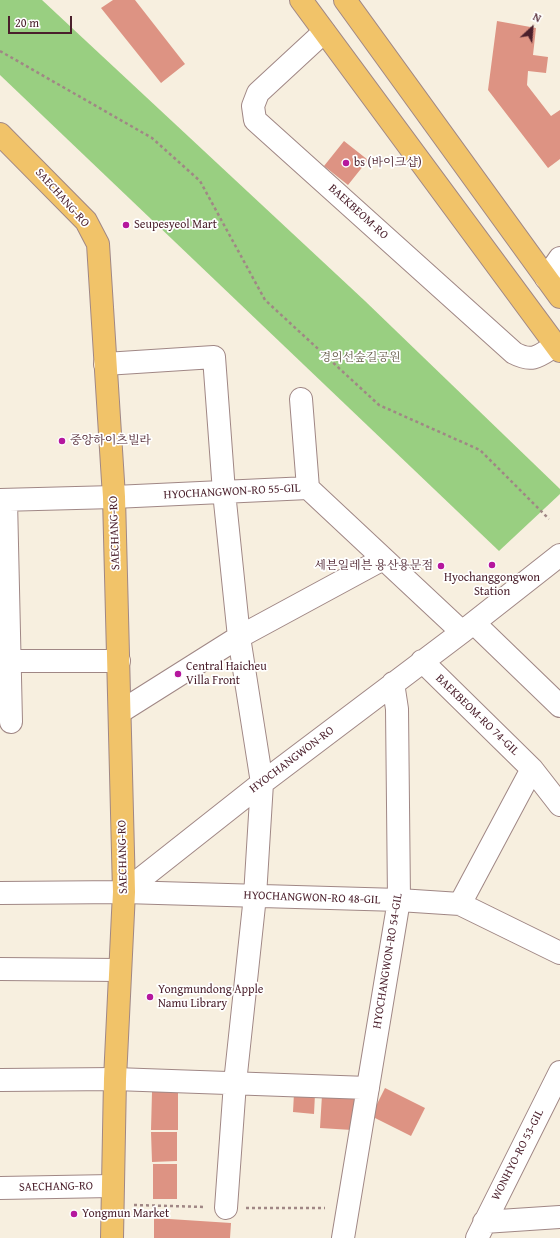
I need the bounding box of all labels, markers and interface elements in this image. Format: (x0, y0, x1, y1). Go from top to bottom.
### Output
scale bar (10, 8, 74, 34)
north arrow (512, 8, 552, 48)
text: N (530, 8, 544, 26)
text: 20 m (15, 14, 39, 31)
place label: bs (바이크샵) (354, 156, 422, 170)
marker: bs (바이크샵) (341, 158, 351, 168)
street label: SAECHANG-RO (32, 166, 92, 230)
street label: BAEKBEOM-RO (325, 181, 391, 243)
place label: Seupesyeol Mart (134, 218, 217, 232)
marker: Seupesyeol Mart (121, 220, 131, 230)
park label: 경의선숲길공원 (319, 351, 401, 365)
place label: 중앙하이츠빌라 (70, 434, 151, 448)
marker: 중앙하이츠빌라 (57, 436, 67, 446)
street label: HYOCHANGWON-RO 55-GIL (163, 481, 301, 503)
street label: SAECHANG-RO (107, 496, 123, 570)
place label: 세븐일레븐 용산용문점 (314, 559, 433, 573)
marker: Hyochanggongwon Station (487, 560, 497, 570)
marker: 세븐일레븐 용산용문점 (436, 561, 446, 571)
place label: Hyochanggongwon Station (444, 571, 540, 599)
place label: Central Haicheu Villa Front (186, 660, 267, 688)
marker: Central Haicheu Villa Front (173, 669, 183, 679)
street label: BAEKBEOM-RO 74-GIL (432, 671, 522, 759)
street label: HYOCHANGWON-RO (247, 724, 337, 796)
street label: SAECHANG-RO (115, 820, 131, 894)
street label: HYOCHANGWON-RO 48-GIL (243, 888, 381, 908)
street label: HYOCHANGWON-RO 54-GIL (370, 892, 406, 1030)
place label: Yongmundong Apple Namu Library (158, 983, 263, 1011)
marker: Yongmundong Apple Namu Library (145, 992, 155, 1002)
street label: WONHYO-RO 53-GIL (489, 1107, 547, 1203)
street label: SAECHANG-RO (19, 1179, 93, 1195)
place label: Yongmun Market (82, 1207, 169, 1221)
marker: Yongmun Market (69, 1209, 79, 1219)

